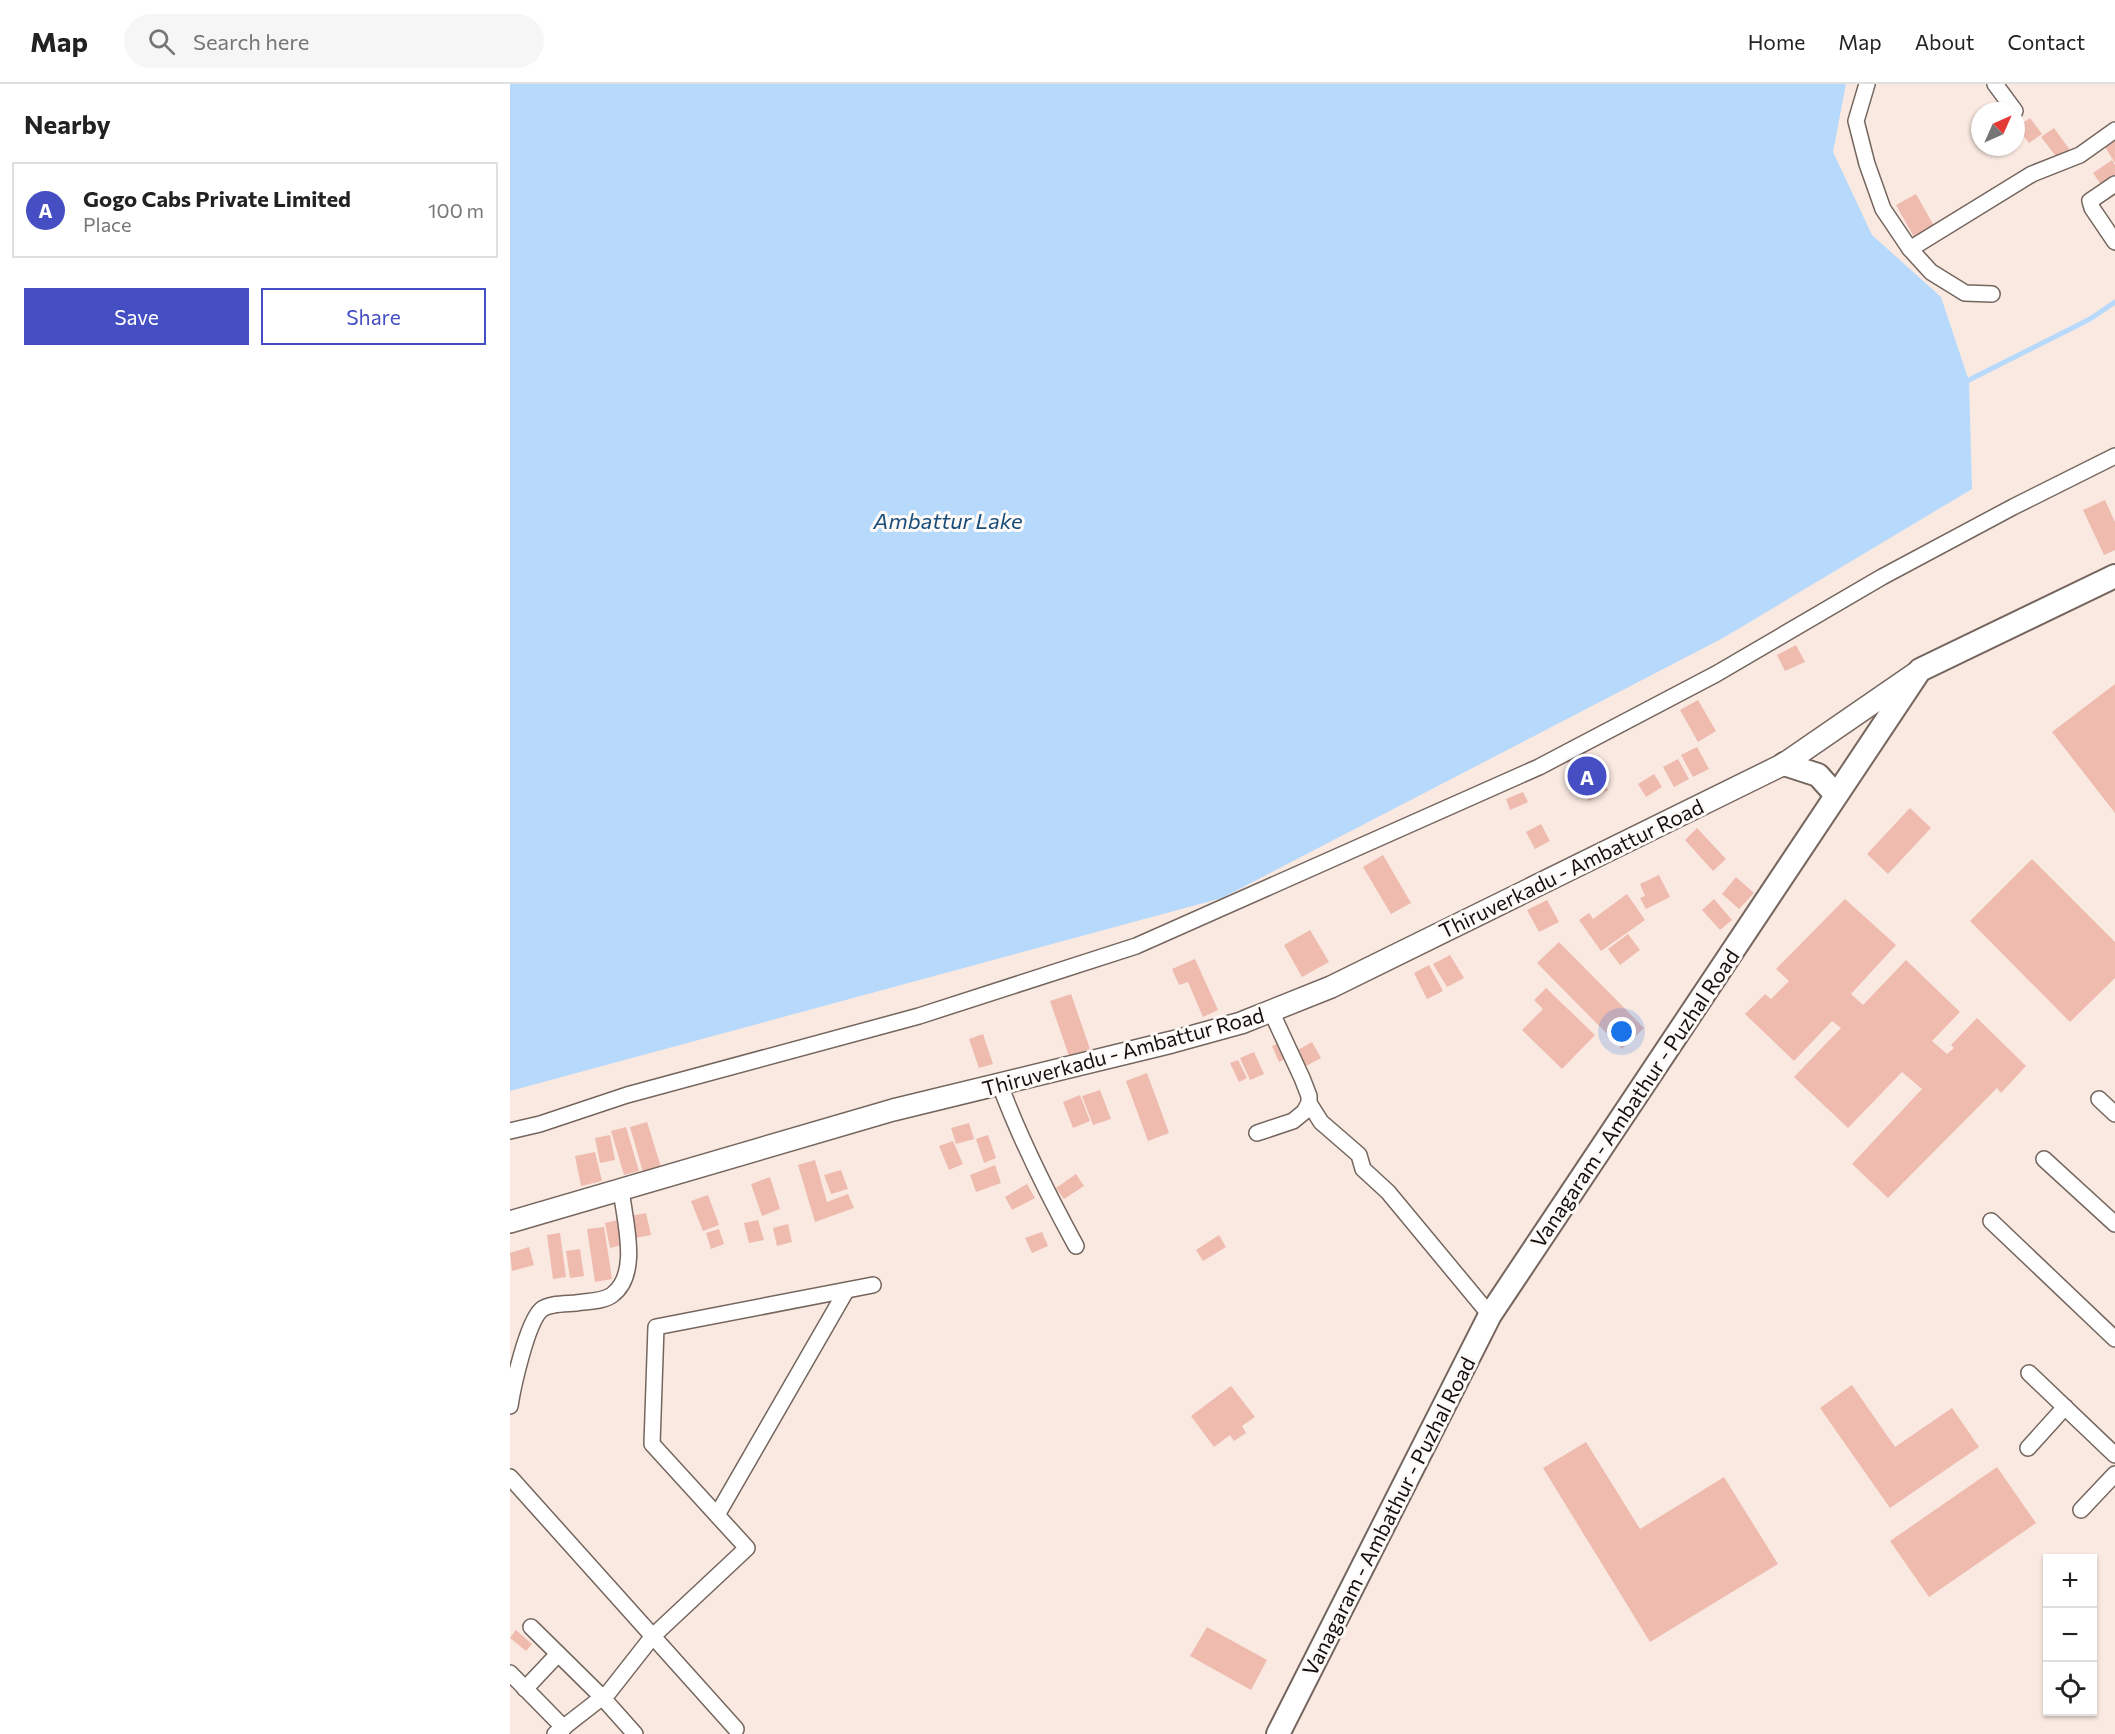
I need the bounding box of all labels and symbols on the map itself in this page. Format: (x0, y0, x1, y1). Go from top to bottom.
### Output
north arrow (1971, 102, 2025, 156)
water label: Ambattur Lake (872, 507, 1023, 534)
pin: A (1568, 754, 1606, 798)
street label: Thiruverkadu - Ambattur Road (1435, 793, 1707, 943)
street label: Vanagaram - Ambathur - Puzhal Road (1524, 944, 1744, 1252)
street label: Thiruverkadu - Ambattur Road (979, 1001, 1267, 1101)
your location (1607, 1017, 1636, 1046)
street label: Vanagaram - Ambathur - Puzhal Road (1296, 1352, 1480, 1680)

